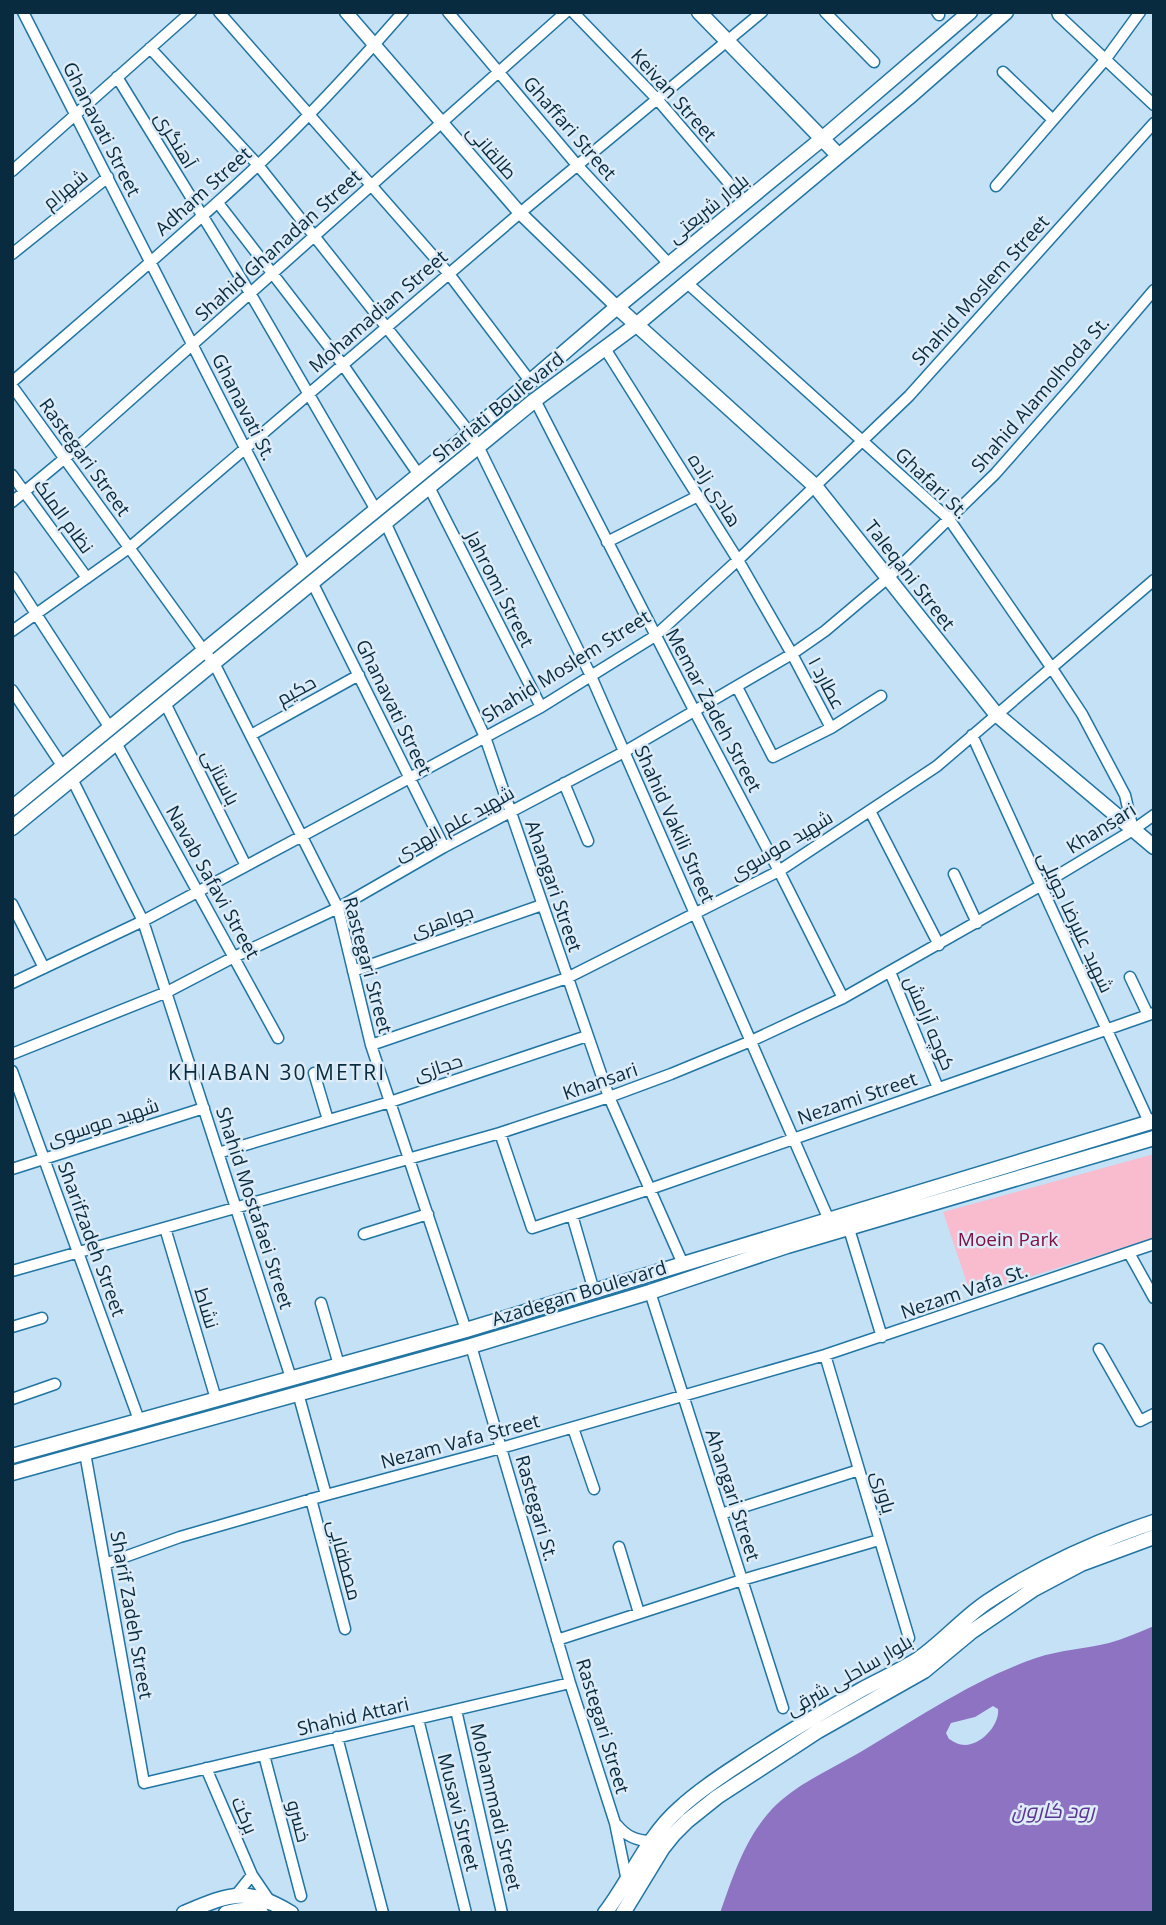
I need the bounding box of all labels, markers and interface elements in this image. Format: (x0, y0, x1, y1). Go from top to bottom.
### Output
street label: Keivan Street (625, 43, 723, 147)
street label: Ghanavati Street (57, 57, 147, 201)
street label: Ghaffari Street (518, 70, 623, 186)
street label: آهنگری (149, 107, 203, 173)
street label: طالقانی (461, 119, 523, 185)
street label: Adham Street (149, 141, 257, 241)
street label: شهرام (37, 163, 94, 216)
street label: Shahid Ghanadan Street (189, 163, 367, 327)
street label: بلوار شریعتی (662, 167, 754, 249)
street label: Shahid Moslem Street (905, 209, 1055, 371)
street label: Mohamadian Street (303, 243, 453, 378)
street label: Shahid Alamolhoda St. (965, 310, 1115, 478)
street label: Shariati Boulevard (427, 346, 569, 468)
street label: Ghanavati St. (206, 349, 282, 465)
street label: Rastegari Street (33, 393, 137, 522)
street label: Ghafari St. (890, 441, 974, 525)
street label: هادی زاده (682, 448, 748, 532)
street label: نظام الملک (27, 473, 100, 559)
street label: Taleqani Street (859, 515, 961, 636)
street label: Jahromi Street (459, 525, 540, 652)
street label: Shahid Moslem Street (477, 603, 655, 729)
street label: Memar Zadeh Street (660, 624, 768, 797)
street label: Ghanavati Street (350, 635, 438, 779)
street label: عطارد ۱ (802, 652, 852, 714)
street label: حکیم (272, 669, 321, 712)
street label: Shahid Vakili Street (629, 741, 722, 907)
street label: باستانی (196, 745, 246, 809)
street label: شهید علم الهدی (389, 779, 519, 868)
street label: Khansari (1061, 796, 1141, 860)
street label: Navab Safavi Street (160, 801, 266, 964)
street label: شهید موسوی (725, 804, 837, 886)
street label: Ahangari Street (519, 817, 589, 955)
street label: شهید علیرضا جویلی (1032, 847, 1120, 997)
street label: Rastegari Street (337, 894, 399, 1036)
street label: جواهری (407, 898, 477, 944)
street label: کوچه آرامش (898, 972, 962, 1074)
street label: حجازی (410, 1047, 466, 1087)
street label: Khansari (559, 1056, 641, 1106)
district label: KHIABAN 30 METRI (168, 1058, 386, 1086)
street label: Nezami Street (794, 1065, 920, 1131)
street label: شهید موسوی (44, 1092, 162, 1152)
street label: Shahid Mostafaei Street (210, 1104, 300, 1313)
street label: Sharifzadeh Street (52, 1158, 132, 1320)
park label: Moein Park (958, 1226, 1058, 1252)
street label: Azadegan Boulevard (488, 1254, 670, 1332)
street label: Nezam Vafa St. (897, 1257, 1031, 1325)
street label: نشاط (188, 1284, 226, 1332)
street label: Nezam Vafa Street (378, 1407, 543, 1475)
street label: Ahangari Street (699, 1426, 767, 1565)
street label: Rastegari St. (509, 1452, 565, 1564)
street label: یاوری (866, 1468, 902, 1516)
street label: مصطفایی (322, 1517, 368, 1603)
street label: Sharif Zadeh Street (104, 1529, 160, 1701)
street label: بلوار ساحلی شرقی (781, 1628, 917, 1722)
street label: Rastegari Street (570, 1655, 636, 1797)
street label: Shahid Attari (294, 1690, 412, 1742)
street label: Mohammadi Street (464, 1721, 528, 1893)
street label: Musavi Street (432, 1750, 486, 1874)
street label: برکت (226, 1792, 264, 1838)
water label: رود کارون (1012, 1796, 1096, 1824)
street label: خسرو (281, 1797, 317, 1845)

